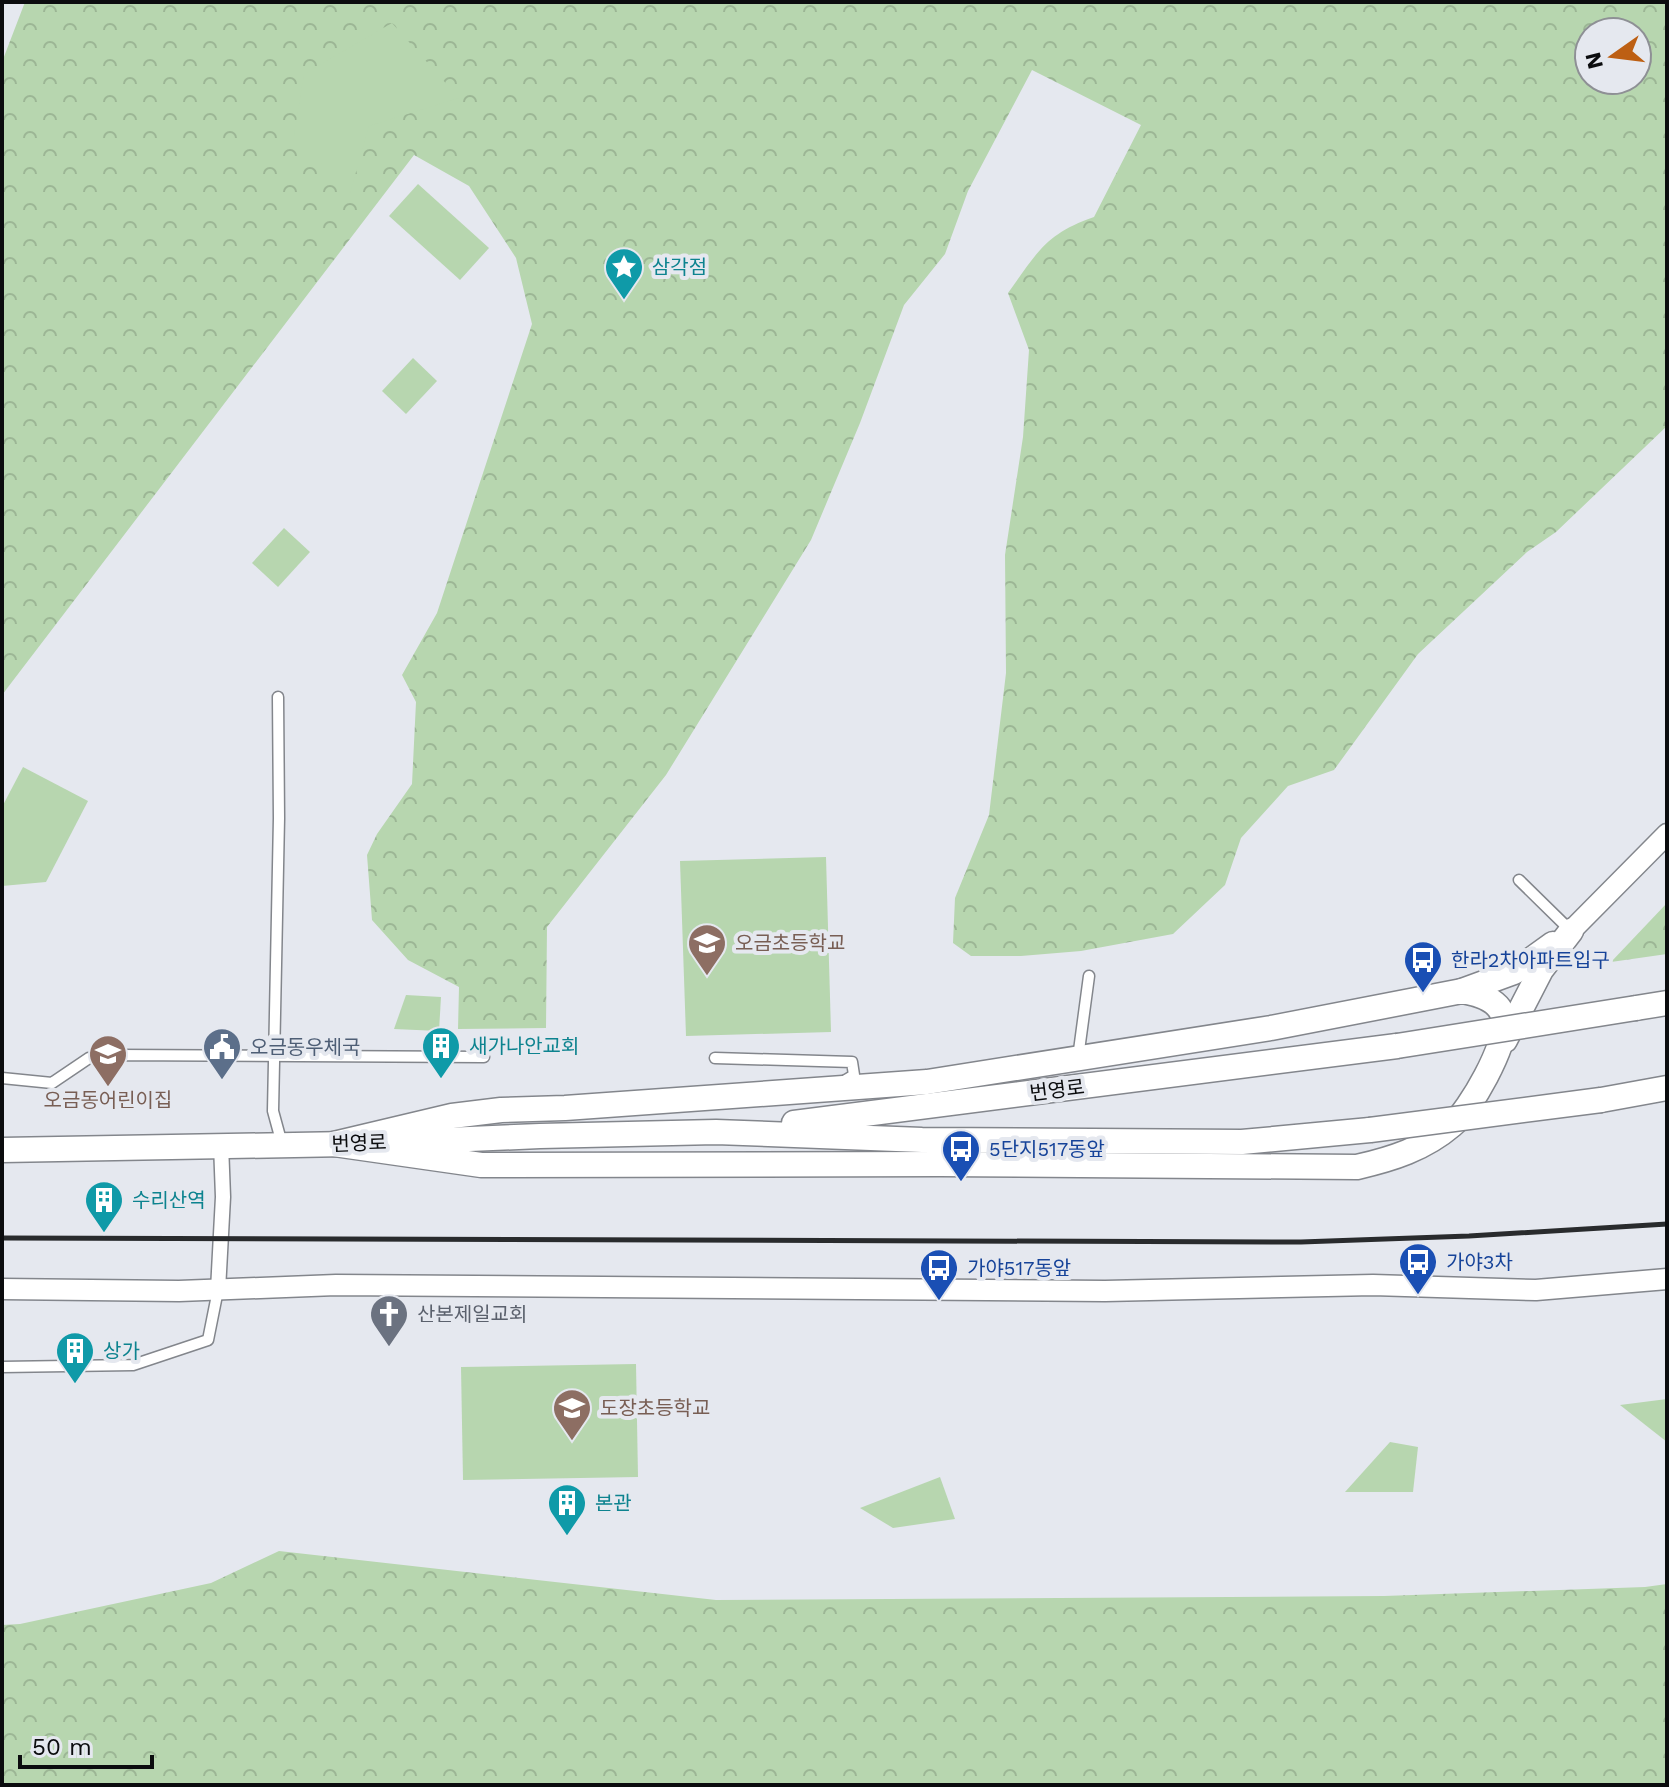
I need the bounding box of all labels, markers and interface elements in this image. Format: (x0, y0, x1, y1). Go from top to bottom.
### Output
north arrow (1573, 16, 1653, 96)
text: N (1580, 50, 1608, 72)
place icon: 삼각점 (603, 246, 645, 301)
place label: 삼각점 (652, 255, 707, 279)
school or university icon: 오금초등학교 (686, 922, 728, 977)
place label: 오금초등학교 (735, 931, 845, 955)
bus stop icon: 한라2차아파트입구 (1402, 939, 1444, 994)
place label: 한라2차아파트입구 (1451, 948, 1610, 972)
building icon: 새가나안교회 (420, 1025, 462, 1080)
public building icon: 오금동우체국 (201, 1026, 243, 1081)
school or university icon: 오금동어린이집 (87, 1033, 129, 1088)
place label: 새가나안교회 (469, 1034, 579, 1058)
place label: 오금동우체국 (250, 1035, 360, 1059)
street label: 번영로 (1028, 1075, 1086, 1105)
place label: 오금동어린이집 (44, 1088, 172, 1112)
bus stop icon: 5단지517동앞 (940, 1128, 982, 1183)
street label: 번영로 (331, 1130, 387, 1156)
place label: 5단지517동앞 (989, 1137, 1105, 1161)
building icon: 수리산역 (83, 1179, 125, 1234)
place label: 수리산역 (132, 1188, 206, 1212)
bus stop icon: 가야3차 (1397, 1241, 1439, 1296)
bus stop icon: 가야517동앞 (918, 1247, 960, 1302)
place label: 가야3차 (1446, 1250, 1513, 1274)
place label: 가야517동앞 (967, 1256, 1071, 1280)
church icon: 산본제일교회 (368, 1293, 410, 1348)
place label: 산본제일교회 (417, 1302, 527, 1326)
building icon: 상가 (54, 1330, 96, 1385)
place label: 상가 (103, 1339, 140, 1363)
school or university icon: 도장초등학교 (551, 1387, 593, 1442)
place label: 도장초등학교 (600, 1396, 710, 1420)
building icon: 본관 (546, 1482, 588, 1537)
place label: 본관 (595, 1491, 632, 1515)
scale bar (20, 1719, 152, 1769)
text: 50 m (32, 1733, 92, 1761)

